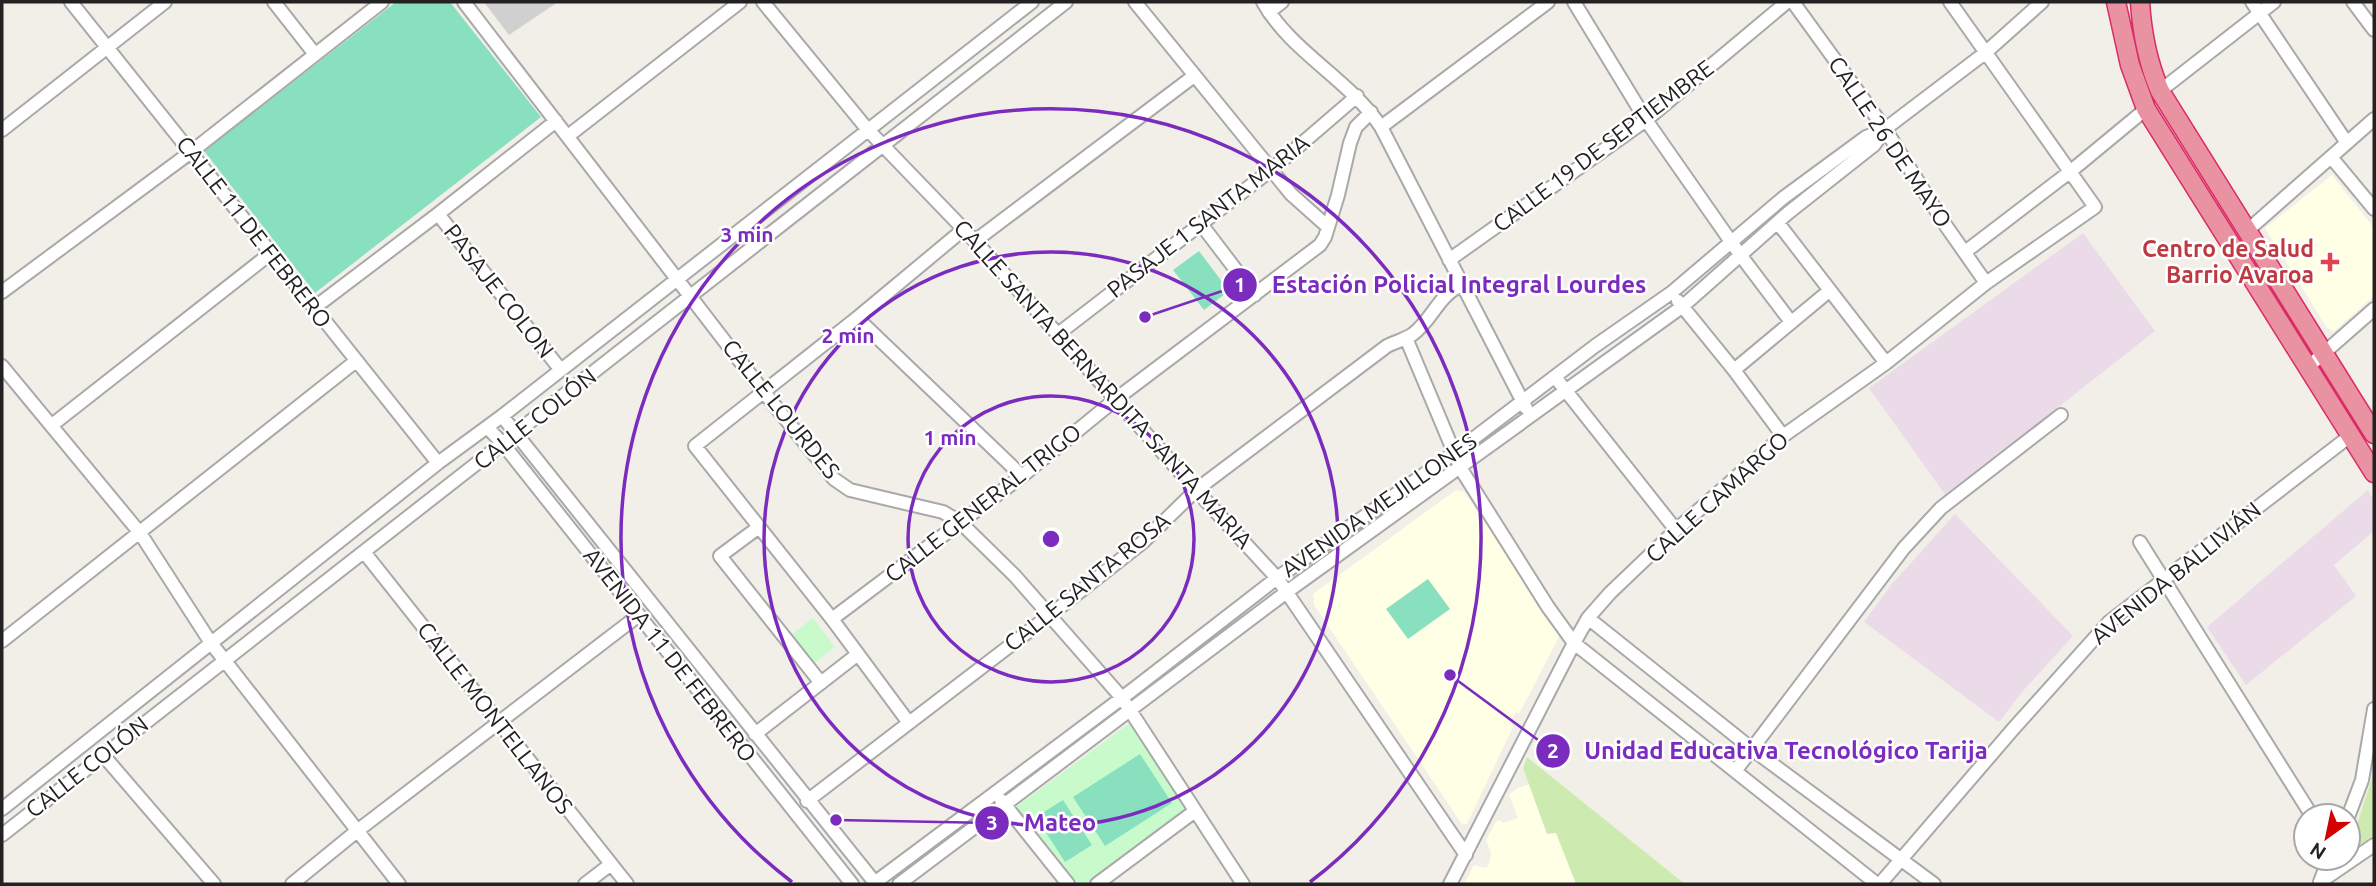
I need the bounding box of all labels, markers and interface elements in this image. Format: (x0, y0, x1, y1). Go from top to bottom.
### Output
street label: CALLE 26 DE MAYO (1824, 52, 1957, 232)
street label: CALLE 19 DE SEPTIEMBRE (1488, 55, 1718, 237)
street label: PASAJE 1 SANTA MARIA (1101, 129, 1315, 303)
street label: CALLE 11 DE FEBRERO (172, 131, 337, 332)
street label: CALLE SANTA BERNARDITA SANTA MARIA (949, 214, 1258, 553)
street label: PASAJE COLON (440, 219, 559, 362)
text: 3 min (720, 222, 774, 246)
place label: Centro de Salud Barrio Avaroa (2142, 236, 2314, 287)
marker: Centro de Salud Barrio Avaroa (2320, 252, 2340, 272)
callout: Estación Policial Integral Lourdes (1222, 262, 1660, 307)
text: Estación Policial Integral Lourdes (1272, 271, 1646, 298)
text: 2 min (821, 323, 875, 347)
street label: CALLE LOURDES (718, 334, 845, 483)
street label: CALLE COLÓN (468, 362, 601, 474)
street label: CALLE GENERAL TRIGO (880, 418, 1086, 587)
text: 1 min (923, 425, 977, 449)
street label: CALLE CAMARGO (1640, 426, 1793, 567)
street label: AVENIDA MEJILLONES (1276, 428, 1481, 581)
street label: AVENIDA BALLIVIÁN (2085, 496, 2265, 649)
street label: CALLE SANTA ROSA (999, 507, 1174, 656)
centre of rings (1039, 527, 1063, 551)
street label: AVENIDA 11 DE FEBRERO (579, 543, 762, 767)
street label: CALLE MONTELLANOS (413, 617, 578, 819)
street label: CALLE COLÓN (20, 710, 153, 822)
callout: Unidad Educativa Tecnológico Tarija (1536, 728, 2002, 773)
text: Unidad Educativa Tecnológico Tarija (1584, 737, 1988, 764)
text: 2 (1547, 738, 1559, 762)
callout: Mateo (975, 800, 1110, 845)
north arrow (2292, 802, 2362, 872)
text: Mateo (1024, 809, 1096, 836)
text: 3 (986, 810, 998, 834)
text: N (2306, 838, 2330, 864)

